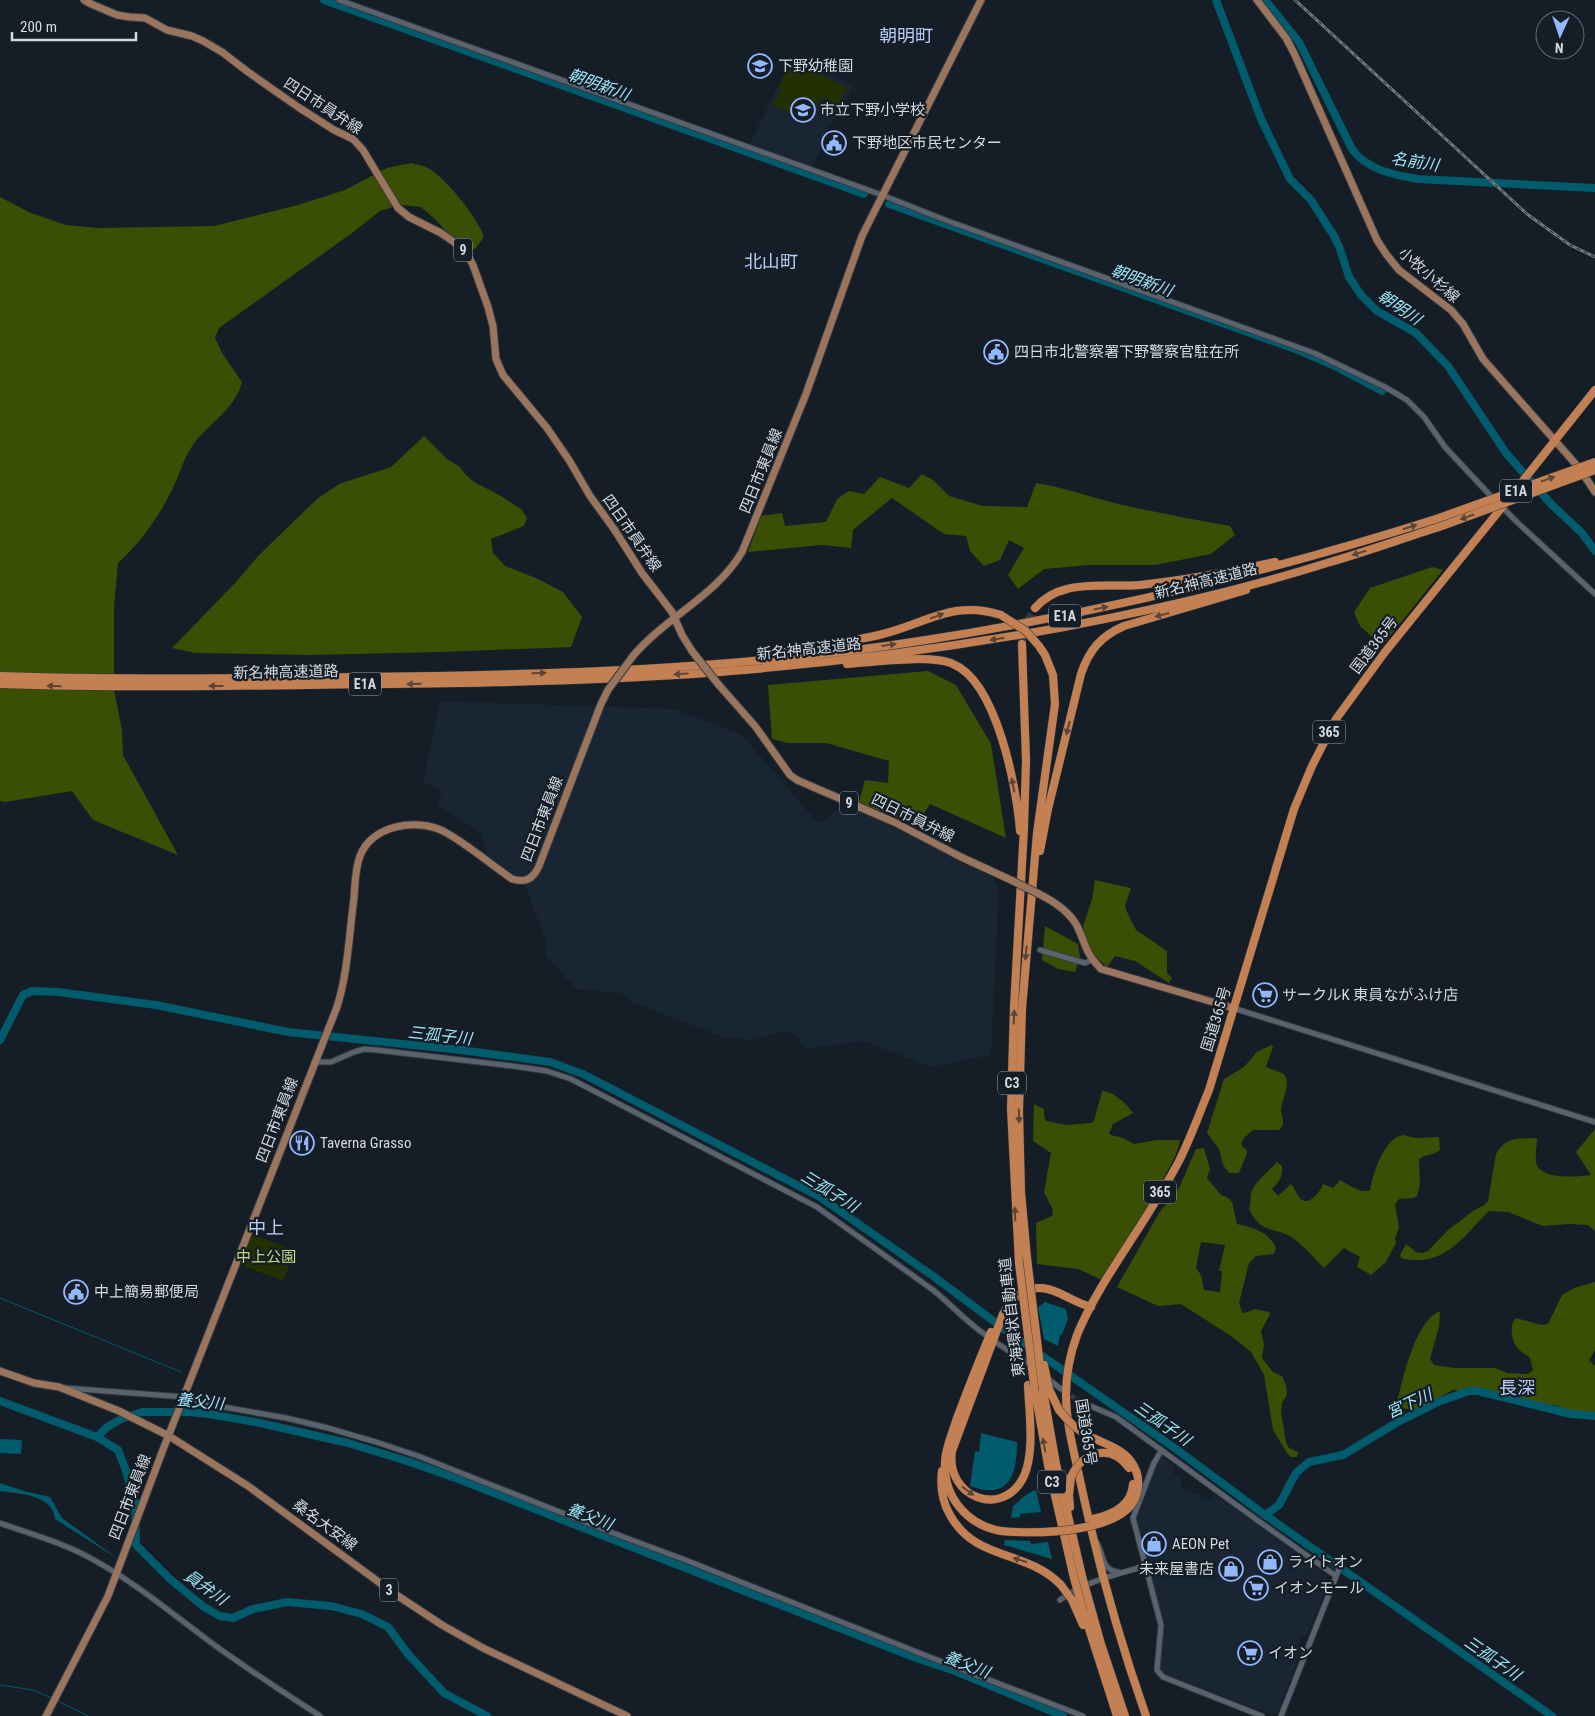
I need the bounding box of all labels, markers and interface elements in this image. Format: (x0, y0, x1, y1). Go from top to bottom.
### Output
scale bar (12, 10, 136, 42)
north arrow (1535, 10, 1585, 60)
text: 200 m (20, 18, 57, 36)
district label: 朝明町 (879, 25, 933, 46)
text: N (1555, 40, 1564, 56)
school or university icon: 下野幼稚園 (747, 53, 773, 79)
place label: 下野幼稚園 (778, 57, 853, 75)
water label: 朝明新川 (566, 65, 634, 105)
street label: 四日市員弁線 (280, 74, 366, 138)
school or university icon: 市立下野小学校 (790, 97, 816, 123)
place label: 市立下野小学校 (820, 101, 925, 119)
public building icon: 下野地区市民センター (821, 130, 847, 156)
place label: 下野地区市民センター (852, 134, 1002, 152)
water label: 名前川 (1390, 148, 1442, 175)
road number: 9 (454, 238, 472, 262)
street label: 小牧小杉線 (1395, 244, 1463, 306)
district label: 北山町 (744, 251, 798, 272)
water label: 朝明新川 (1109, 261, 1177, 301)
water label: 朝明川 (1375, 286, 1427, 330)
public building icon: 四日市北警察署下野警察官駐在所 (983, 339, 1009, 365)
place label: 四日市北警察署下野警察官駐在所 (1014, 343, 1239, 361)
street label: 四日市東員線 (736, 426, 786, 516)
one-way arrow (1541, 475, 1556, 482)
road number: E1A (1500, 480, 1532, 502)
street label: 四日市員弁線 (599, 491, 665, 575)
one-way arrow (1459, 513, 1474, 521)
one-way arrow (1403, 523, 1418, 531)
one-way arrow (1351, 549, 1366, 557)
street label: 新名神高速道路 (1153, 560, 1259, 602)
road number: E1A (1049, 604, 1081, 628)
one-way arrow (1093, 604, 1109, 612)
one-way arrow (930, 611, 945, 619)
one-way arrow (1155, 611, 1170, 619)
street label: 国道365号 (1347, 613, 1401, 677)
street label: 新名神高速道路 (756, 635, 862, 663)
one-way arrow (988, 635, 1004, 643)
one-way arrow (882, 641, 898, 649)
street label: 新名神高速道路 (233, 662, 339, 682)
one-way arrow (531, 669, 547, 677)
one-way arrow (673, 670, 689, 678)
road number: E1A (349, 672, 381, 696)
one-way arrow (406, 680, 422, 688)
one-way arrow (46, 681, 62, 689)
one-way arrow (208, 682, 224, 690)
one-way arrow (1064, 720, 1072, 735)
road number: 365 (1313, 720, 1345, 744)
street label: 四日市東員線 (517, 774, 567, 864)
one-way arrow (1009, 777, 1017, 793)
street label: 四日市員弁線 (869, 790, 957, 846)
road number: 9 (840, 791, 858, 814)
one-way arrow (1022, 945, 1030, 961)
supermarket icon: サークルK 東員ながふけ店 (1252, 982, 1278, 1008)
street label: 国道365号 (1198, 984, 1234, 1054)
place label: サークルK 東員ながふけ店 (1282, 986, 1458, 1004)
one-way arrow (1010, 1009, 1018, 1025)
water label: 三孤子川 (407, 1023, 475, 1048)
road number: C3 (998, 1072, 1026, 1094)
street label: 四日市東員線 (252, 1075, 302, 1165)
one-way arrow (1016, 1108, 1024, 1124)
restaurant icon: Taverna Grasso (289, 1130, 315, 1156)
place label: Taverna Grasso (320, 1134, 411, 1152)
water label: 三孤子川 (798, 1166, 864, 1217)
road number: 365 (1144, 1180, 1176, 1204)
one-way arrow (1011, 1206, 1019, 1222)
district label: 中上 (248, 1217, 284, 1238)
park label: 中上公園 (236, 1248, 296, 1266)
street label: 東海環状自動車道 (996, 1256, 1028, 1378)
public building icon: 中上簡易郵便局 (63, 1279, 89, 1305)
place label: 中上簡易郵便局 (94, 1283, 199, 1301)
district label: 長深 (1499, 1377, 1535, 1398)
water label: 宮下川 (1383, 1384, 1437, 1422)
water label: 養父川 (175, 1390, 227, 1414)
street label: 国道365号 (1072, 1397, 1100, 1467)
water label: 三孤子川 (1131, 1397, 1196, 1451)
one-way arrow (1040, 1437, 1048, 1453)
street label: 四日市東員線 (105, 1452, 155, 1542)
road number: C3 (1038, 1470, 1066, 1494)
one-way arrow (961, 1486, 975, 1496)
street label: 桑名大安線 (289, 1496, 361, 1554)
water label: 養父川 (564, 1499, 617, 1535)
shop icon: AEON Pet (1141, 1531, 1167, 1557)
place label: AEON Pet (1172, 1535, 1230, 1553)
shop icon: ライトオン (1257, 1549, 1283, 1575)
place label: ライトオン (1288, 1553, 1363, 1571)
one-way arrow (1012, 1556, 1027, 1564)
shop icon: 未来屋書店 (1218, 1556, 1244, 1582)
place label: 未来屋書店 (1139, 1560, 1214, 1578)
water label: 員弁川 (181, 1566, 232, 1610)
supermarket icon: イオンモール (1243, 1575, 1269, 1601)
road number: 3 (380, 1578, 398, 1602)
place label: イオンモール (1274, 1579, 1364, 1597)
water label: 三孤子川 (1461, 1632, 1526, 1686)
supermarket icon: イオン (1237, 1640, 1263, 1666)
place label: イオン (1268, 1644, 1313, 1662)
water label: 養父川 (941, 1647, 994, 1683)

